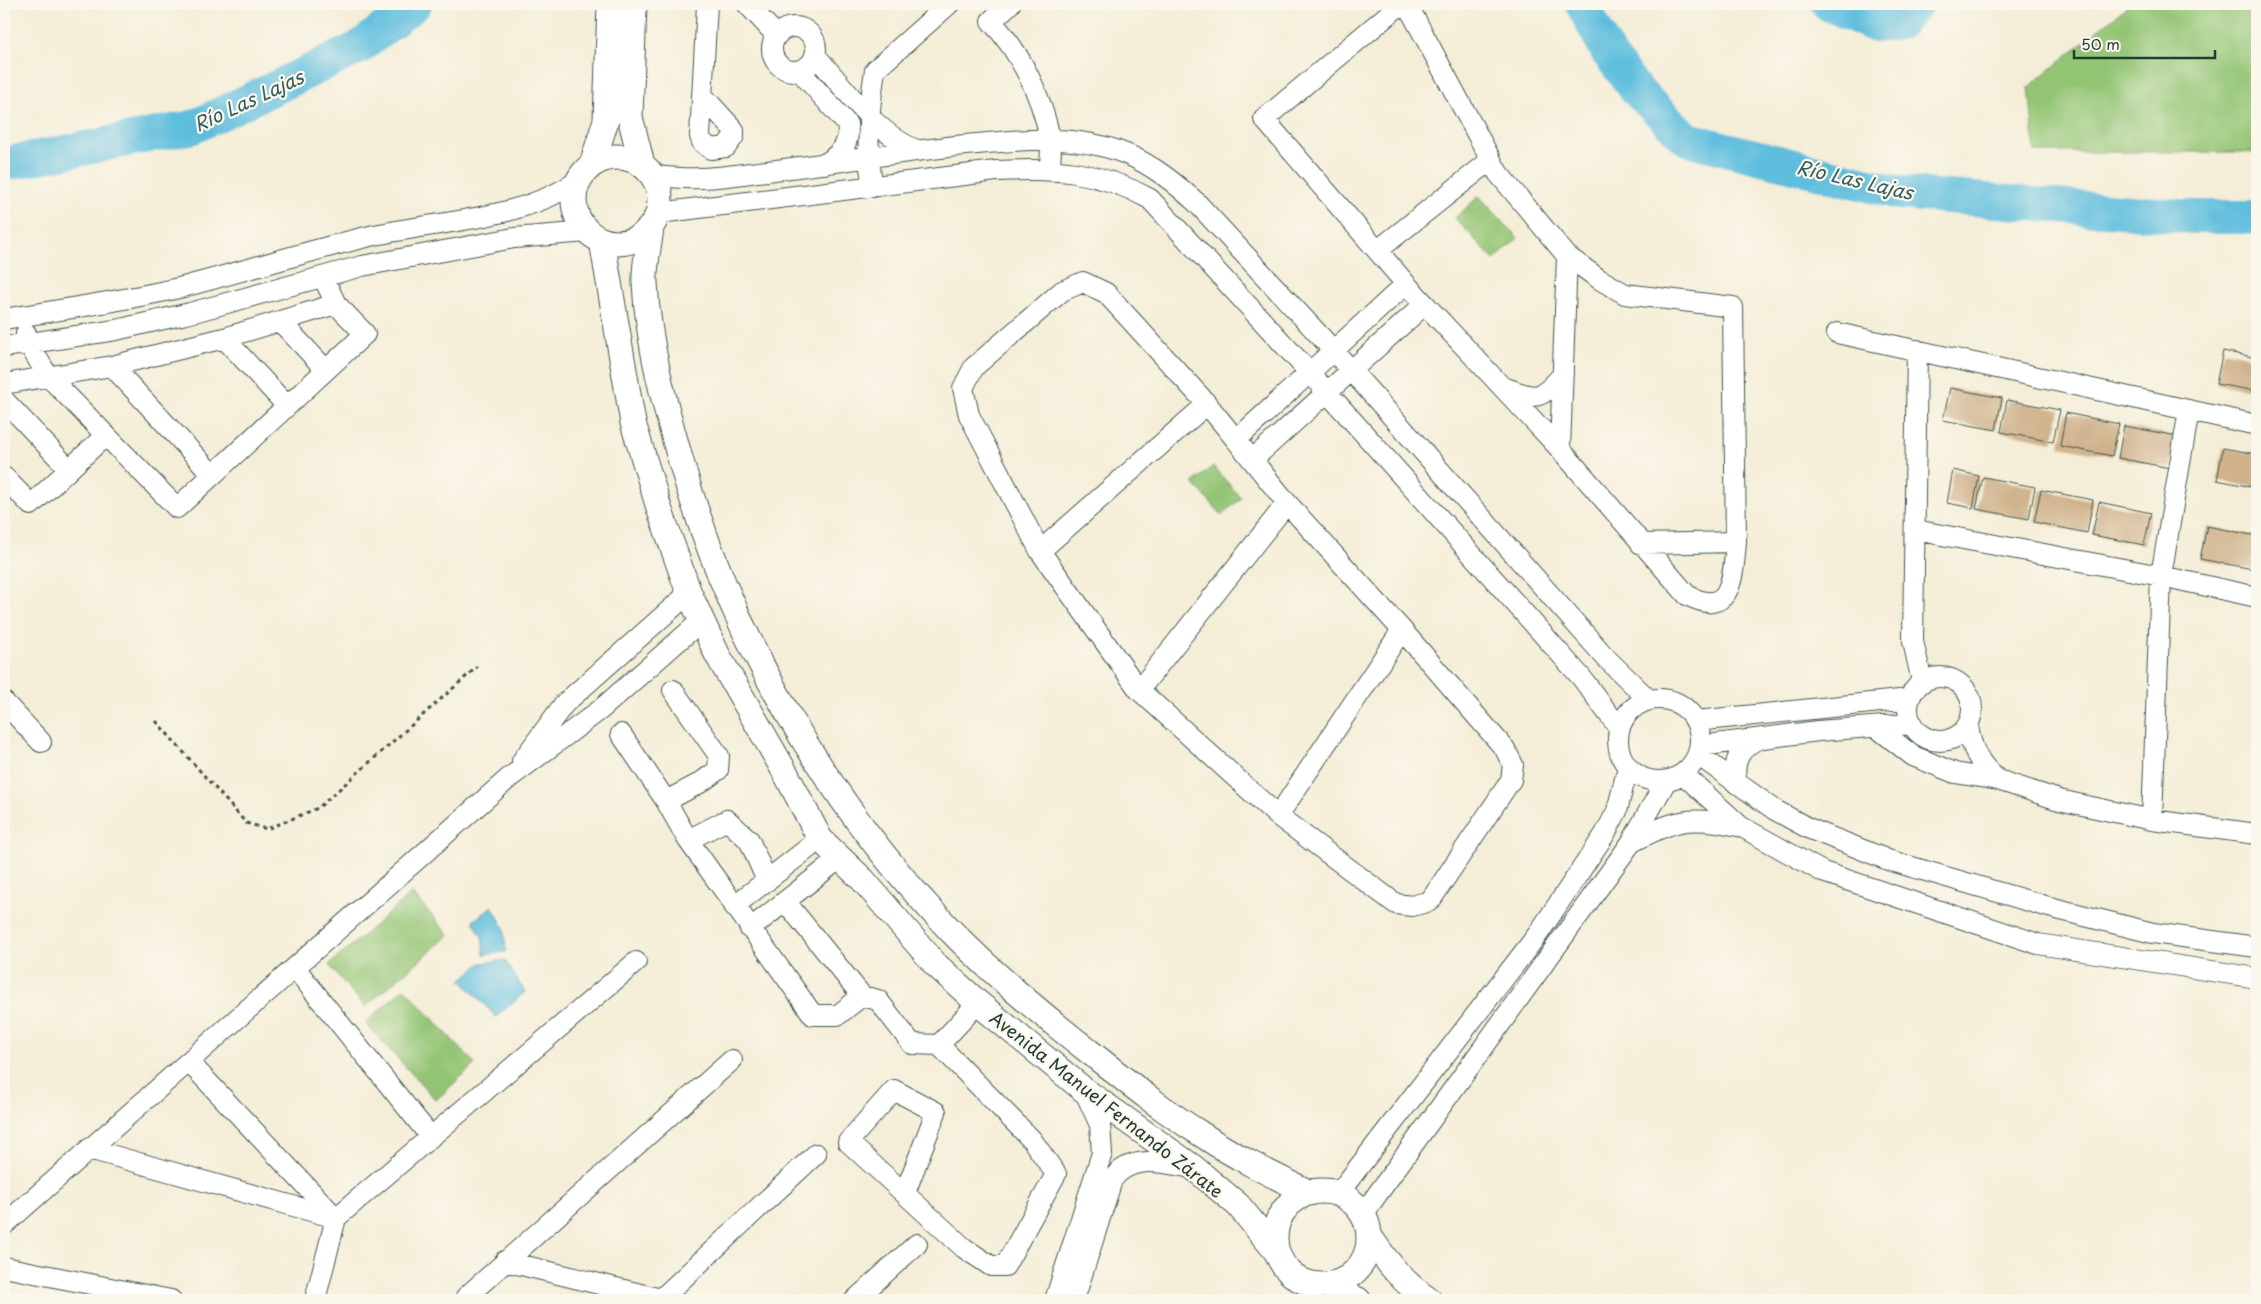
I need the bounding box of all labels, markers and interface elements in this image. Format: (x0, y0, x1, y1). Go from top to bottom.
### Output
scale bar (2074, 28, 2215, 60)
text: 50 m (2081, 32, 2120, 55)
water label: Río Las Lajas (189, 61, 309, 138)
water label: Río Las Lajas (1794, 152, 1918, 206)
street label: Avenida Manuel Fernando Zárate (984, 1004, 1230, 1204)

